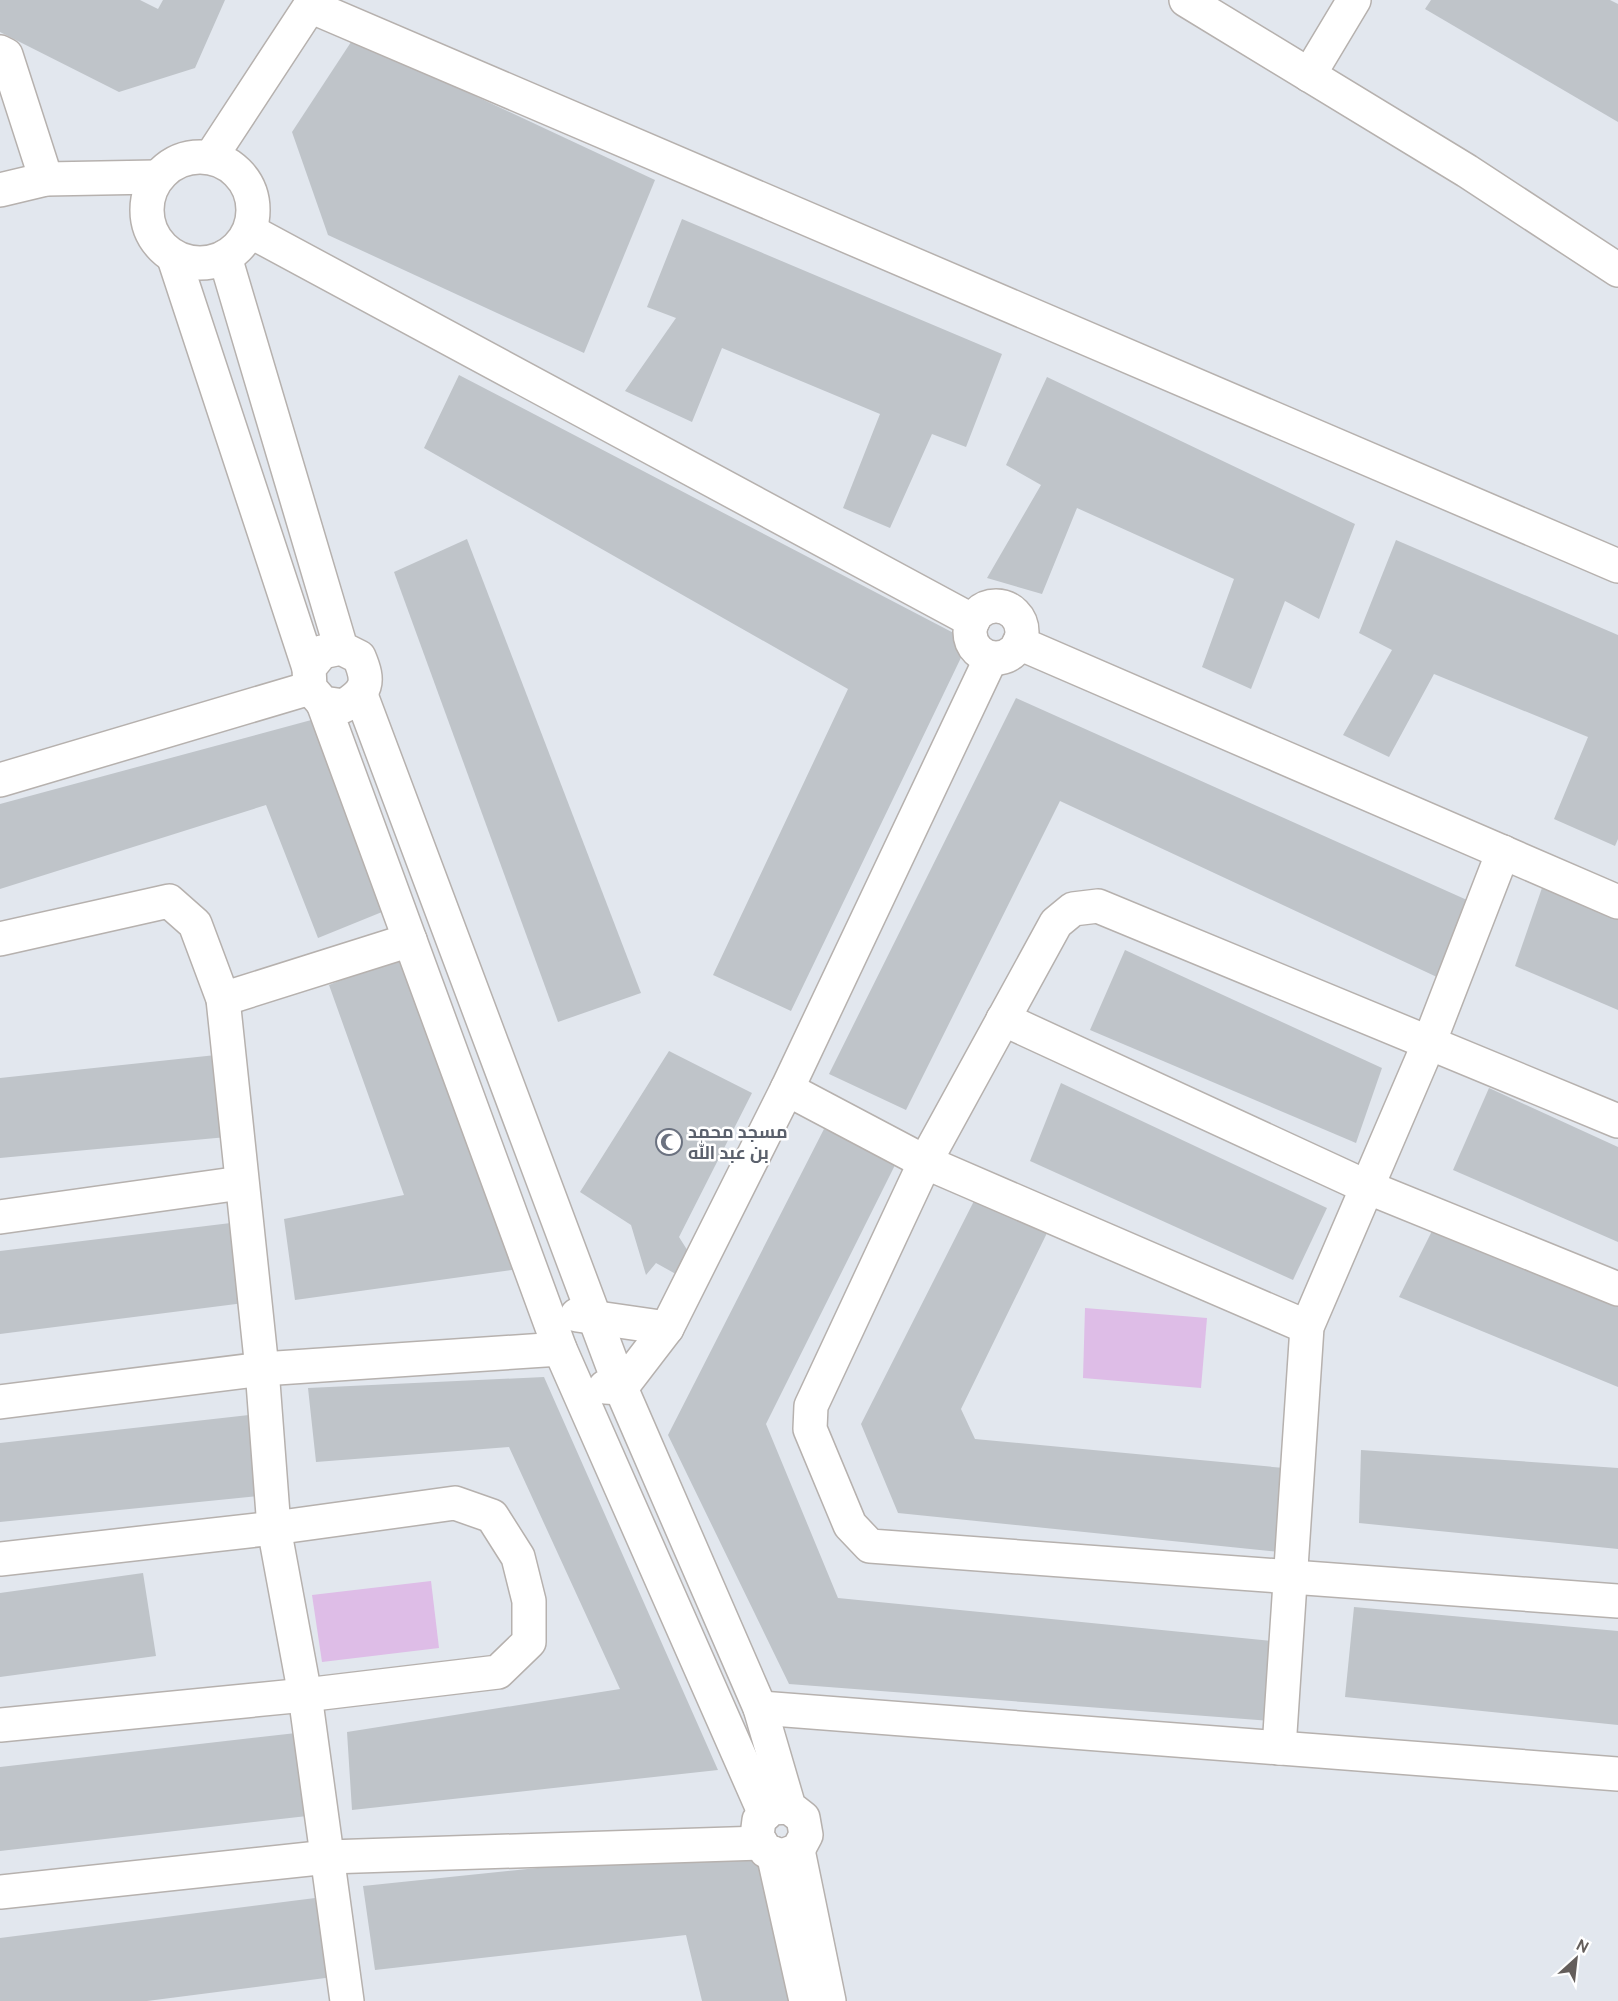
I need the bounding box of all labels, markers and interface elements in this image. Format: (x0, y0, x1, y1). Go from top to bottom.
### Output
place label: مسجد محمد بن عبد الله (688, 1121, 788, 1164)
mosque icon: مسجد محمد بن عبد الله (654, 1127, 684, 1157)
north arrow (1546, 1929, 1606, 1989)
text: N (1573, 1935, 1592, 1957)

